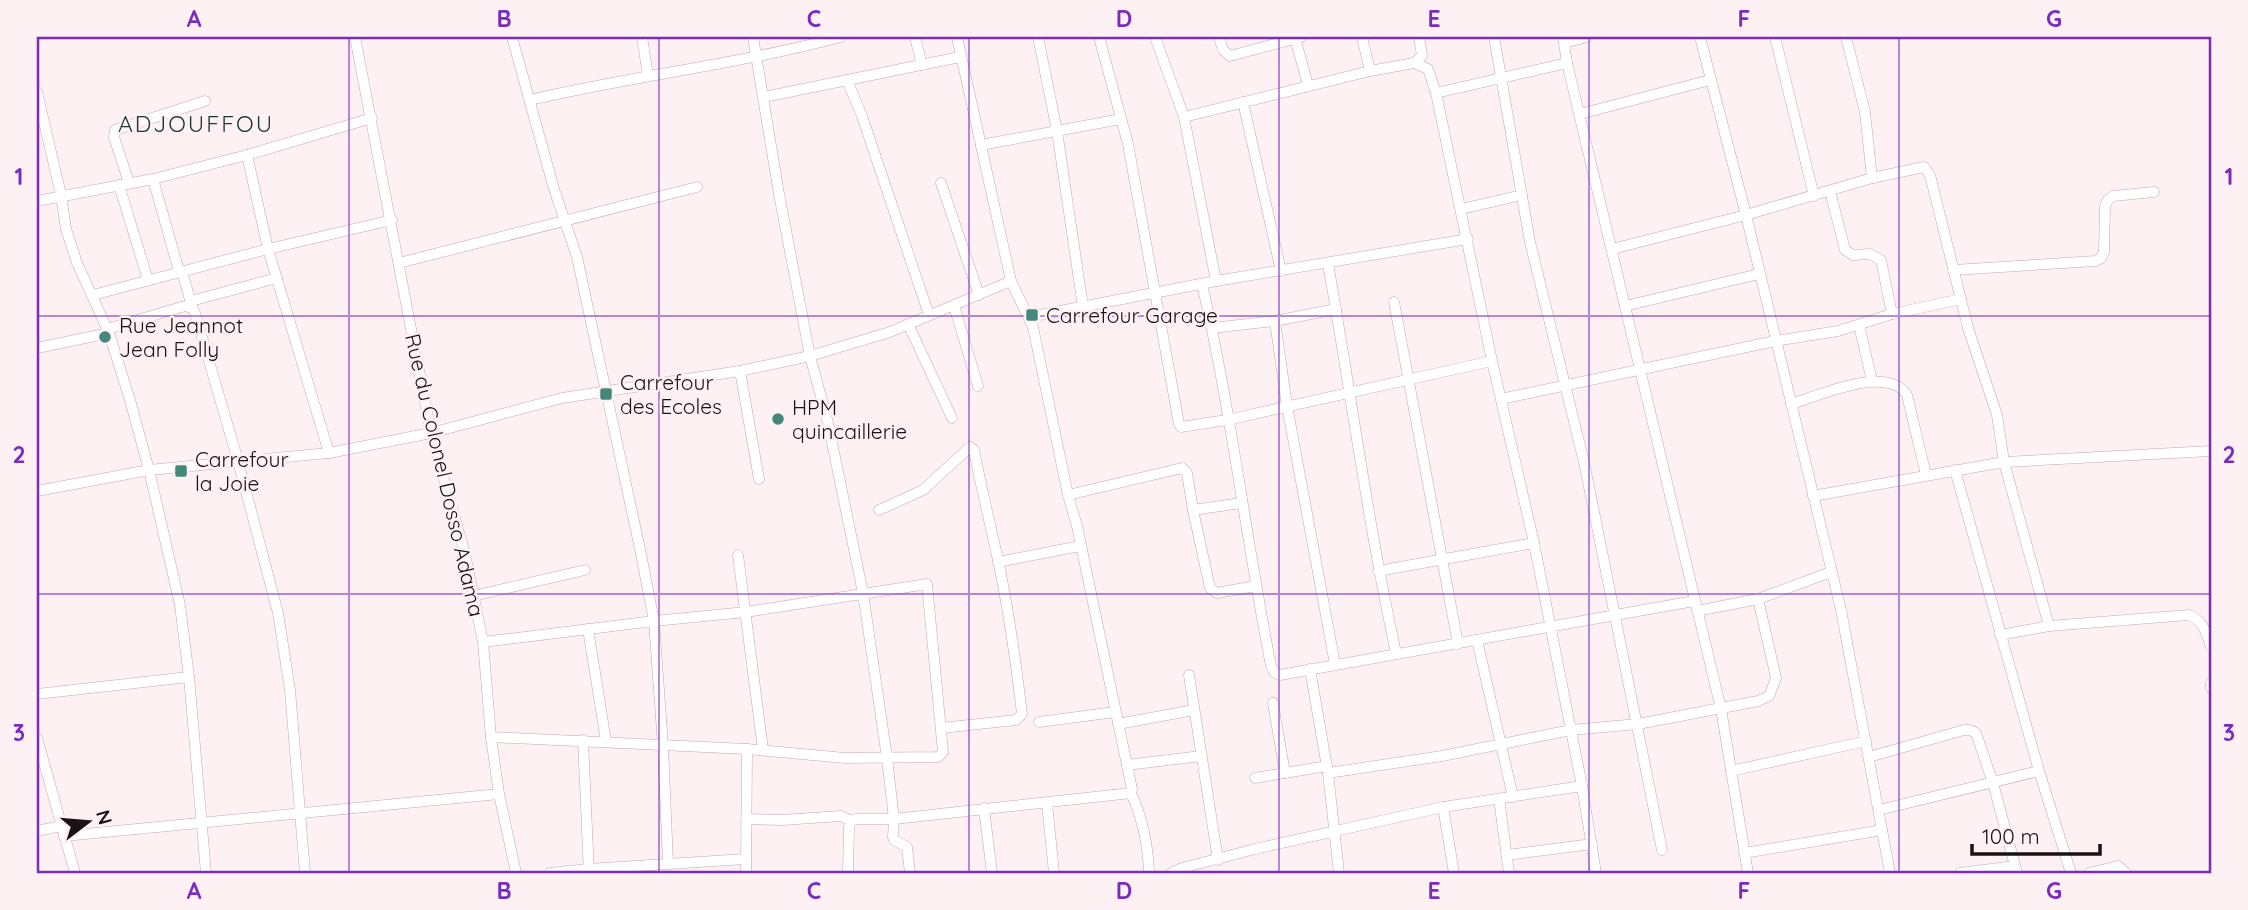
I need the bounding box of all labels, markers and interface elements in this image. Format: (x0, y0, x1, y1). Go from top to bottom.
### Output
text: A (187, 4, 202, 33)
text: B (496, 4, 512, 33)
text: C (807, 4, 821, 33)
text: D (1116, 4, 1132, 33)
text: E (1427, 4, 1441, 33)
text: F (1738, 4, 1750, 33)
text: G (2046, 4, 2062, 33)
district label: ADJOUFFOU (118, 109, 274, 138)
text: 1 (15, 162, 23, 191)
text: 1 (2225, 162, 2233, 191)
place label: Carrefour Garage (1046, 302, 1218, 328)
marker: Carrefour Garage (1024, 307, 1040, 323)
place label: Rue Jeannot Jean Folly (119, 312, 243, 362)
marker: Rue Jeannot Jean Folly (97, 329, 113, 345)
street label: Rue du Colonel Dosso Adama (400, 331, 490, 619)
place label: Carrefour des Ecoles (620, 369, 722, 419)
marker: Carrefour des Ecoles (598, 386, 614, 402)
place label: HPM quincaillerie (792, 394, 907, 444)
marker: HPM quincaillerie (770, 411, 786, 427)
text: 2 (12, 440, 26, 469)
text: 2 (2222, 440, 2236, 469)
place label: Carrefour la Joie (195, 446, 289, 496)
marker: Carrefour la Joie (173, 463, 189, 479)
text: 3 (13, 718, 25, 747)
text: 3 (2223, 718, 2235, 747)
north arrow (52, 788, 122, 858)
text: N (91, 807, 118, 827)
scale bar (1972, 812, 2099, 856)
text: 100 m (1982, 823, 2040, 849)
text: A (187, 876, 202, 905)
text: B (496, 876, 512, 905)
text: C (807, 876, 821, 905)
text: D (1116, 876, 1132, 905)
text: E (1427, 876, 1441, 905)
text: F (1738, 876, 1750, 905)
text: G (2046, 876, 2062, 905)

